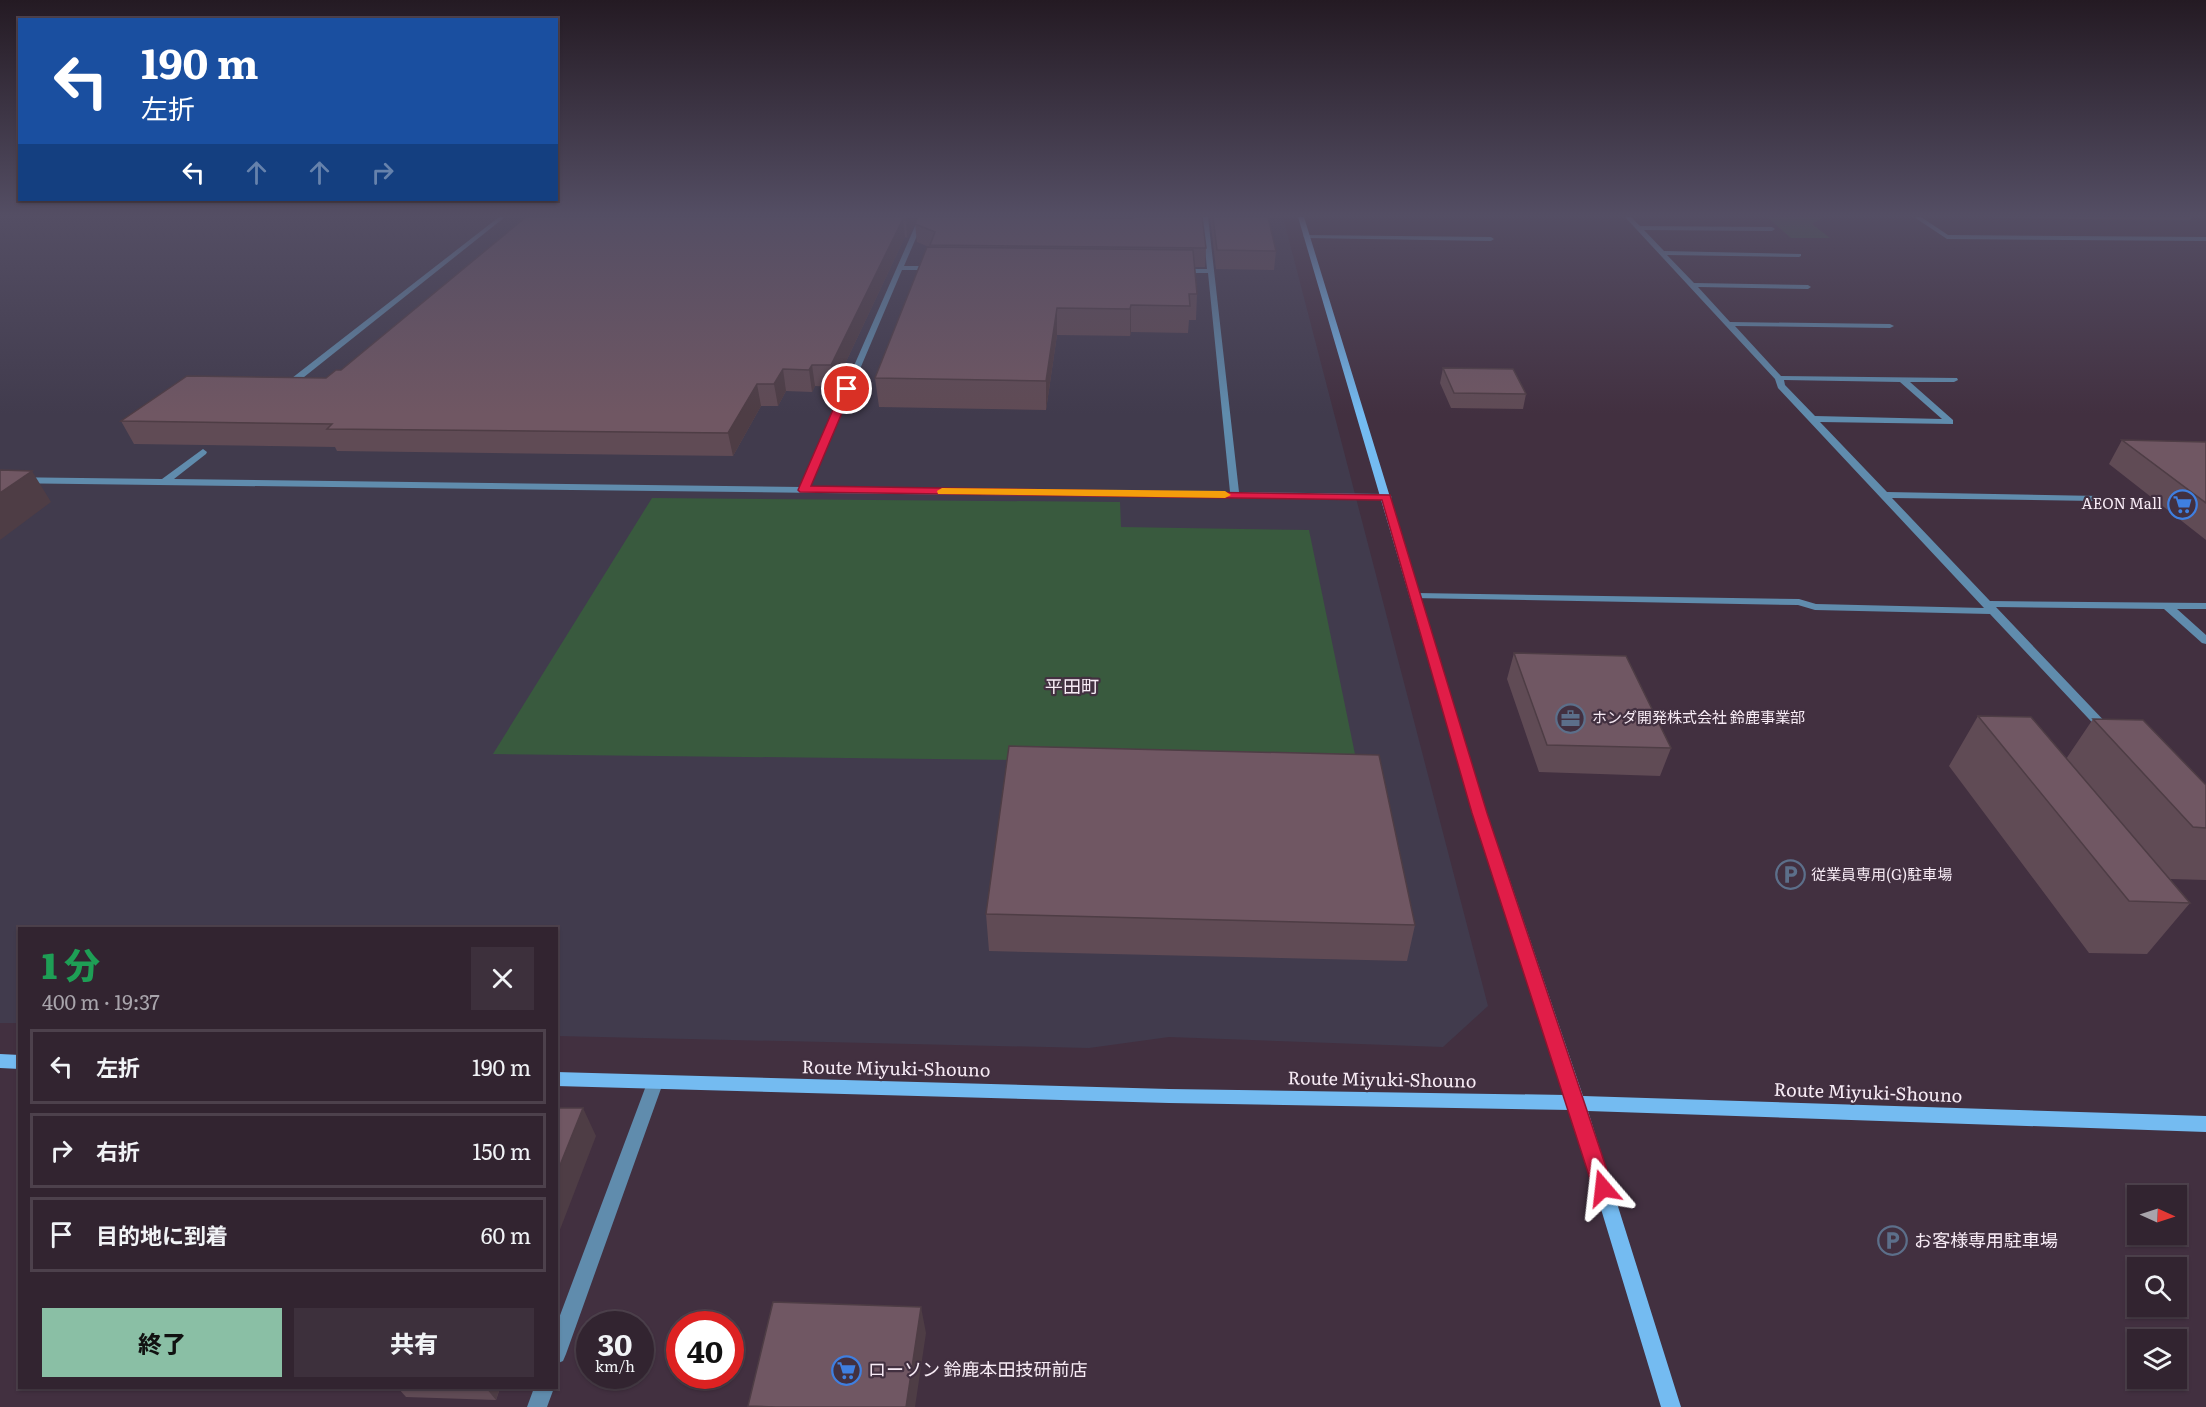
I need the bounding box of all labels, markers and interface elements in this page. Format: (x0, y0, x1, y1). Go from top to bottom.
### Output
text: 190 m (141, 30, 259, 92)
icon: left (42, 42, 120, 120)
text: 左折 (141, 87, 195, 127)
icon: left (177, 156, 210, 189)
icon: ahead (240, 156, 273, 189)
icon: ahead (303, 156, 336, 189)
icon: right (366, 156, 399, 189)
pin (821, 363, 872, 414)
icon: arrive (830, 372, 863, 405)
supermarket icon: AEON Mall (2167, 488, 2199, 520)
place label: AEON Mall (2082, 491, 2162, 514)
district label: 平田町 (1045, 672, 1099, 699)
office icon: ホンダ開発株式会社 鈴鹿事業部 (1555, 702, 1587, 734)
place label: ホンダ開発株式会社 鈴鹿事業部 (1592, 705, 1805, 728)
parking icon: 従業員専用(G)駐車場 (1774, 859, 1806, 891)
place label: 従業員専用(G)駐車場 (1811, 862, 1952, 885)
text: 1 分 (42, 937, 100, 990)
button: close (471, 947, 534, 1010)
text: 400 m · 19:37 (42, 986, 160, 1016)
icon: left (45, 1050, 78, 1083)
text: 左折 (96, 1050, 140, 1083)
text: 190 m (472, 1050, 531, 1083)
street label: Route Miyuki-Shouno (801, 1052, 991, 1083)
street label: Route Miyuki-Shouno (1287, 1063, 1477, 1094)
street label: Route Miyuki-Shouno (1773, 1075, 1963, 1108)
icon: right (45, 1134, 78, 1167)
text: 右折 (96, 1134, 140, 1167)
text: 150 m (472, 1134, 531, 1167)
position arrow (1571, 1156, 1635, 1220)
north arrow (2127, 1185, 2187, 1245)
map controls (2127, 1185, 2187, 1389)
icon: arrive (45, 1218, 78, 1251)
text: 目的地に到着 (96, 1218, 228, 1251)
text: 60 m (481, 1218, 531, 1251)
parking icon: お客様専用駐車場 (1877, 1225, 1909, 1257)
place label: お客様専用駐車場 (1914, 1226, 2058, 1253)
button: search (2127, 1257, 2187, 1317)
button: 終了 (42, 1308, 282, 1377)
button: 共有 (294, 1308, 534, 1377)
speed limit sign: 40 (666, 1311, 744, 1389)
text: 30 (597, 1321, 633, 1365)
button: layers (2127, 1329, 2187, 1389)
text: km/h (595, 1354, 635, 1377)
supermarket icon: ローソン 鈴鹿本田技研前店 (831, 1354, 863, 1386)
place label: ローソン 鈴鹿本田技研前店 (868, 1355, 1088, 1382)

